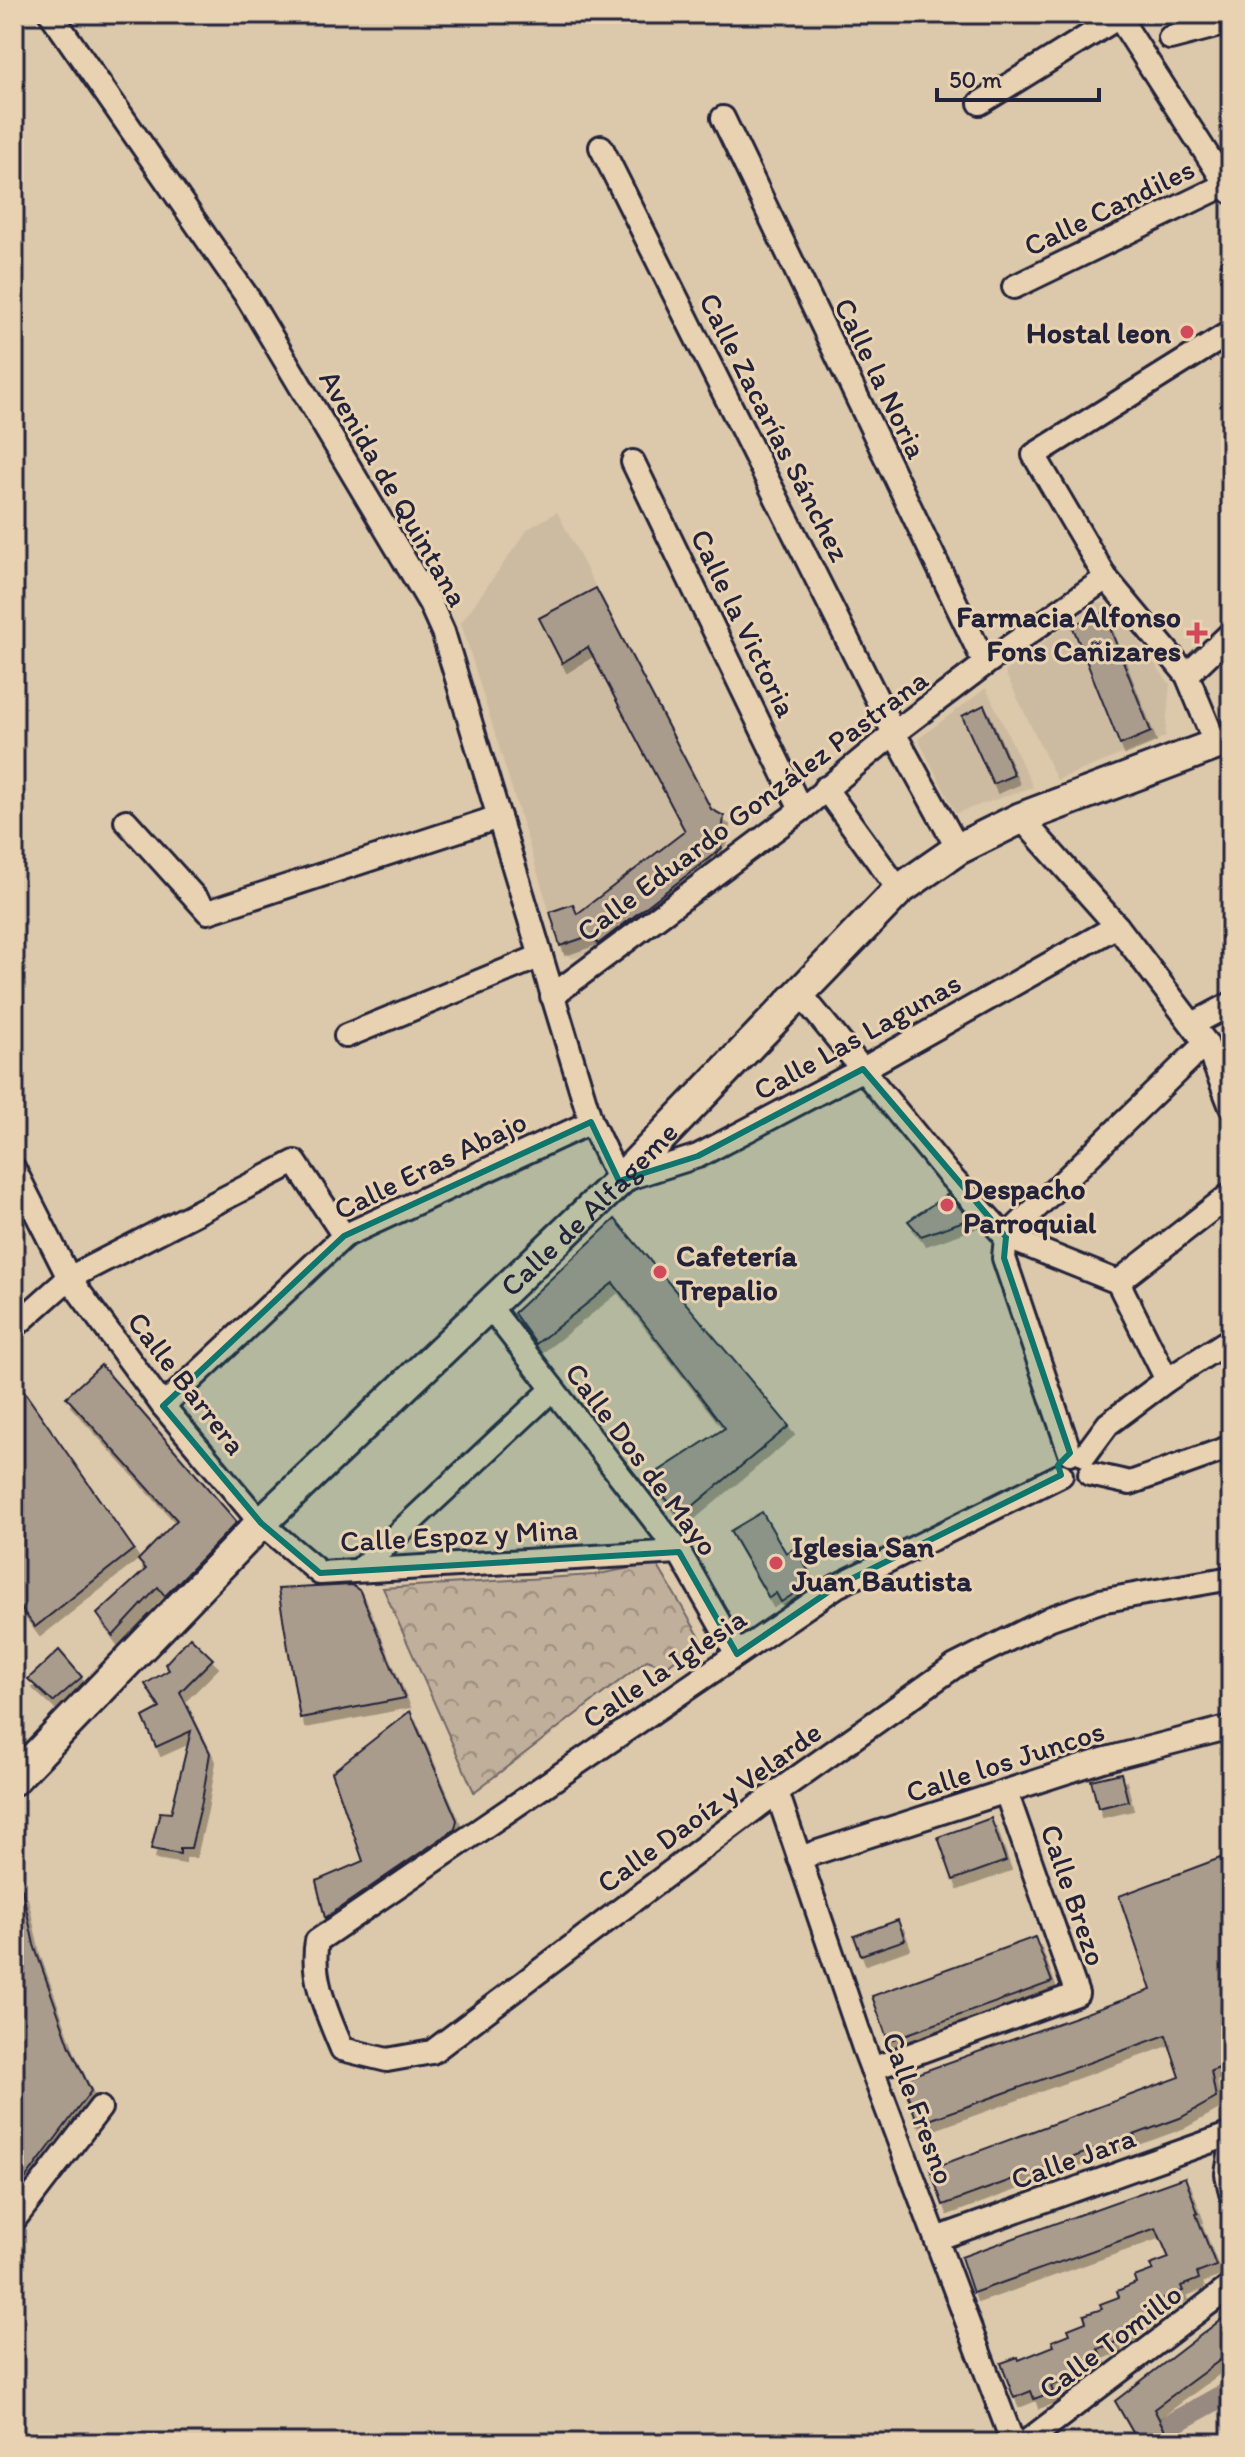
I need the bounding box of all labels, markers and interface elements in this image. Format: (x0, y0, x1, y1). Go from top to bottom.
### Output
scale bar (937, 52, 1099, 102)
text: 50 m (949, 65, 1002, 94)
street label: Calle Candiles (1018, 150, 1200, 264)
street label: Calle Zacarías Sánchez (691, 286, 859, 568)
street label: Calle la Noria (826, 291, 936, 465)
place label: Hostal leon (1026, 314, 1172, 351)
marker: Hostal leon (1178, 323, 1196, 341)
street label: Avenida de Quintana (311, 363, 477, 613)
street label: Calle la Victoria (682, 523, 806, 723)
place label: Farmacia Alfonso Fons Cañizares (956, 598, 1181, 669)
marker: Farmacia Alfonso Fons Cañizares (1188, 624, 1206, 642)
street label: Calle Eduardo González Pastrana (569, 660, 935, 949)
street label: Calle Las Lagunas (747, 964, 967, 1108)
street label: Calle Eras Abajo (327, 1102, 533, 1228)
street label: Calle de Alfageme (492, 1113, 685, 1304)
place label: Despacho Parroquial (963, 1170, 1097, 1241)
marker: Despacho Parroquial (938, 1196, 956, 1214)
place label: Cafetería Trepalio (675, 1237, 798, 1308)
marker: Cafetería Trepalio (651, 1263, 669, 1281)
street label: Calle Barrera (120, 1304, 255, 1462)
street label: Calle Dos de Mayo (557, 1355, 727, 1563)
street label: Calle Espoz y Mina (339, 1510, 579, 1560)
place label: Iglesia San Juan Bautista (791, 1528, 972, 1599)
marker: Iglesia San Juan Bautista (767, 1554, 785, 1572)
street label: Calle la Iglesia (575, 1599, 753, 1736)
street label: Calle los Juncos (901, 1712, 1109, 1810)
street label: Calle Daoíz y Velarde (590, 1713, 828, 1901)
street label: Calle Brezo (1033, 1819, 1115, 1971)
street label: Calle Fresno (874, 2027, 964, 2189)
street label: Calle Jara (1006, 2118, 1141, 2198)
street label: Calle Tomillo (1031, 2275, 1189, 2407)

